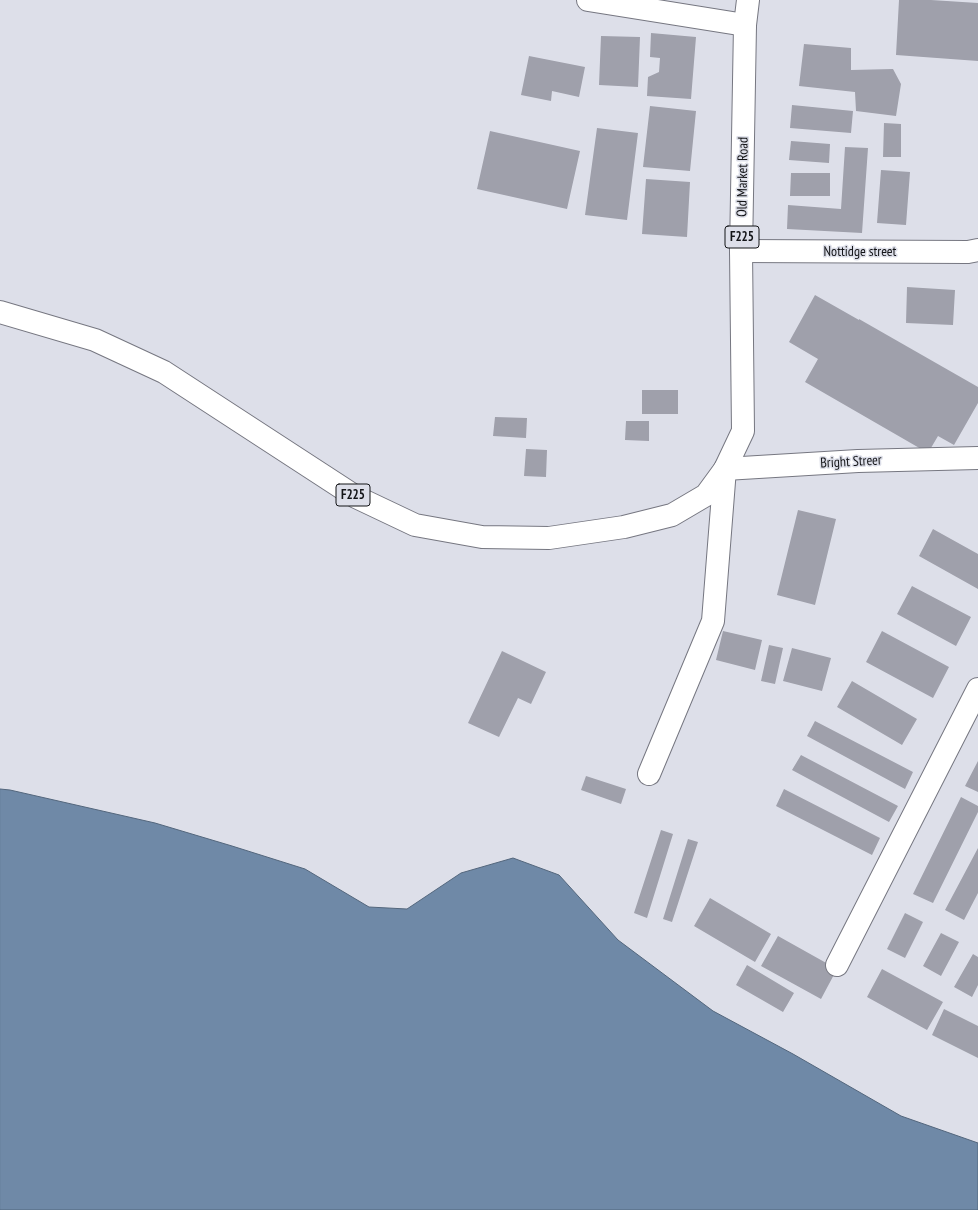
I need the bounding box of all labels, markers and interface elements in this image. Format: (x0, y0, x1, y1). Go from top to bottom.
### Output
street label: Old Market Road (734, 137, 752, 217)
road number: F225 (725, 226, 759, 248)
street label: Nottidge street (824, 244, 896, 260)
street label: Bright Streer (820, 452, 882, 472)
road number: F225 (336, 484, 370, 506)

